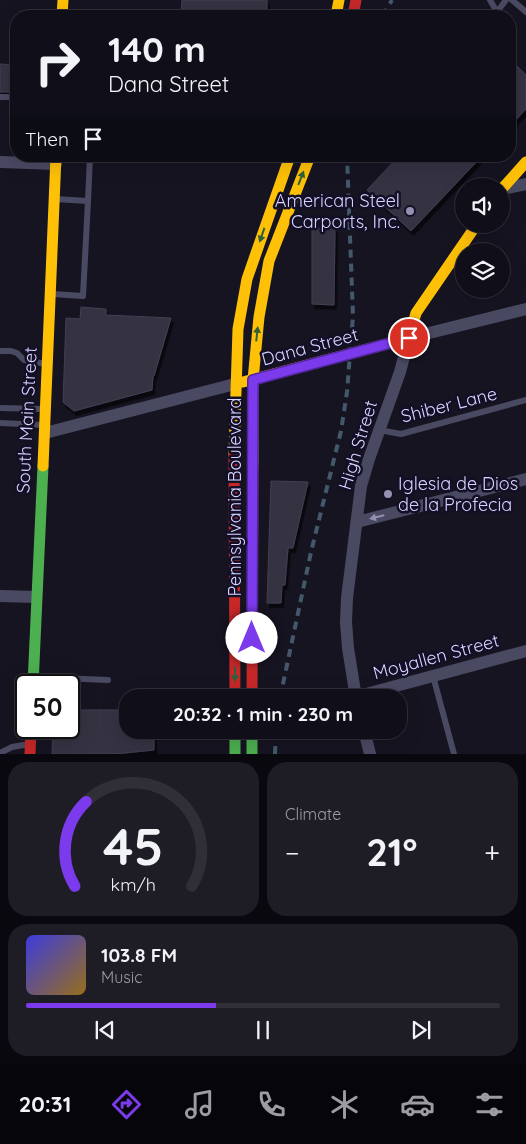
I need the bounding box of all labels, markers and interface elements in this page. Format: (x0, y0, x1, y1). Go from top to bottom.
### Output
text: 140 m (108, 27, 206, 71)
icon: right (25, 30, 90, 95)
text: Dana Street (108, 70, 229, 98)
icon: arrive (79, 125, 107, 153)
text: Then (25, 127, 69, 151)
one-way arrow (298, 171, 305, 186)
map controls (455, 178, 510, 298)
button: sound (455, 178, 510, 233)
place label: American Steel Carports, Inc. (275, 189, 400, 233)
marker: American Steel Carports, Inc. (404, 205, 416, 217)
one-way arrow (258, 228, 266, 243)
button: layers (455, 243, 510, 298)
pin (388, 317, 430, 359)
street label: Dana Street (259, 323, 361, 370)
icon: arrive (395, 324, 423, 352)
one-way arrow (254, 326, 262, 342)
street label: South Main Street (11, 346, 42, 494)
street label: Shiber Lane (398, 381, 499, 428)
street label: Pennsylvania Boulevard (223, 397, 246, 597)
street label: High Street (333, 397, 382, 492)
place label: Iglesia de Dios de la Profecia (398, 472, 518, 516)
marker: Iglesia de Dios de la Profecia (382, 488, 394, 500)
one-way arrow (369, 513, 384, 521)
position arrow (225, 611, 277, 663)
street label: Moyallen Street (370, 629, 501, 684)
one-way arrow (231, 666, 239, 682)
speed limit sign: 50 (15, 674, 80, 739)
text: 20:32 · 1 min · 230 m (173, 702, 353, 726)
text: Climate (285, 804, 341, 824)
text: 45 (103, 813, 164, 878)
text: 21° (366, 828, 418, 876)
text: − (285, 835, 300, 870)
text: + (484, 835, 500, 870)
text: km/h (111, 873, 156, 895)
text: 103.8 FM (101, 943, 177, 967)
text: Music (101, 967, 143, 987)
icon: previous (91, 1016, 119, 1044)
icon: pause (249, 1016, 277, 1044)
icon: next (407, 1016, 435, 1044)
icon: directions (109, 1087, 144, 1122)
icon: music (182, 1087, 217, 1122)
icon: phone (254, 1087, 289, 1122)
icon: climate (327, 1087, 362, 1122)
icon: car (400, 1087, 435, 1122)
icon: filters (472, 1087, 507, 1122)
text: 20:31 (19, 1090, 71, 1118)

